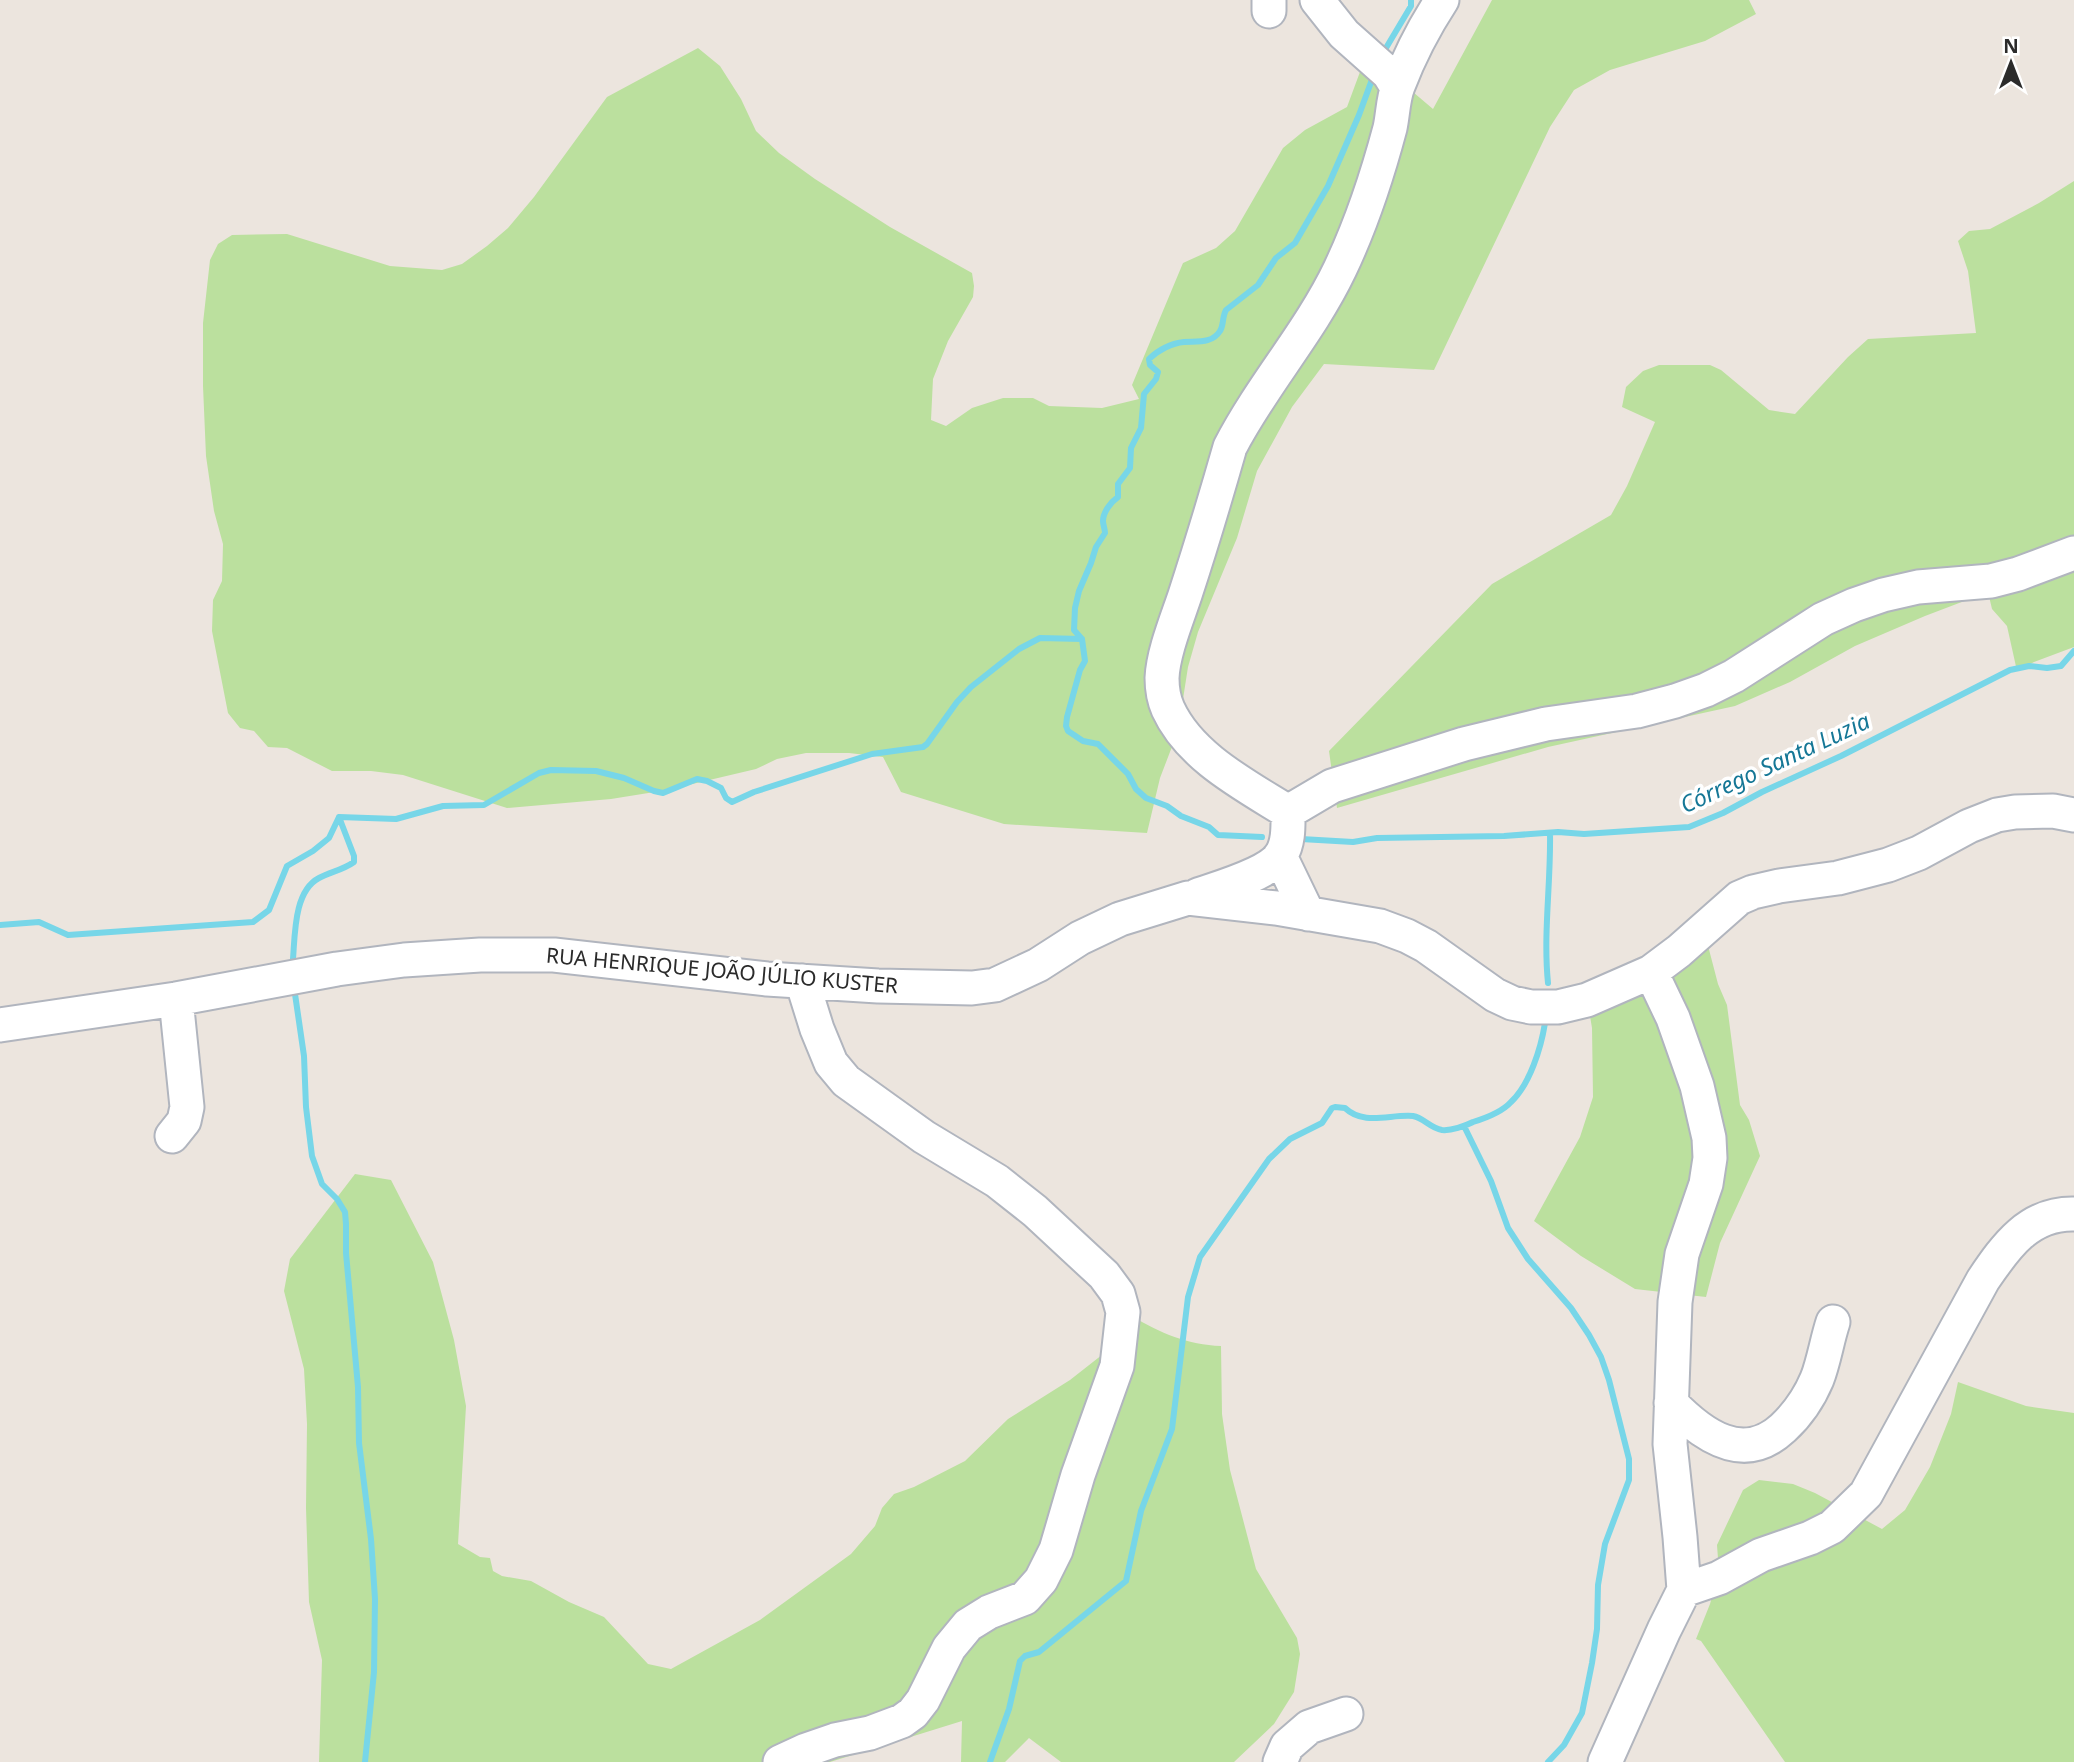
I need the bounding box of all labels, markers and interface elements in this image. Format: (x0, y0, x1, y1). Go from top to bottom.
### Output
north arrow (1976, 28, 2046, 98)
text: N (2003, 33, 2019, 59)
water label: Córrego Santa Luzia (1674, 704, 1875, 820)
street label: RUA HENRIQUE JOÃO JÚLIO KUSTER (545, 941, 899, 999)

